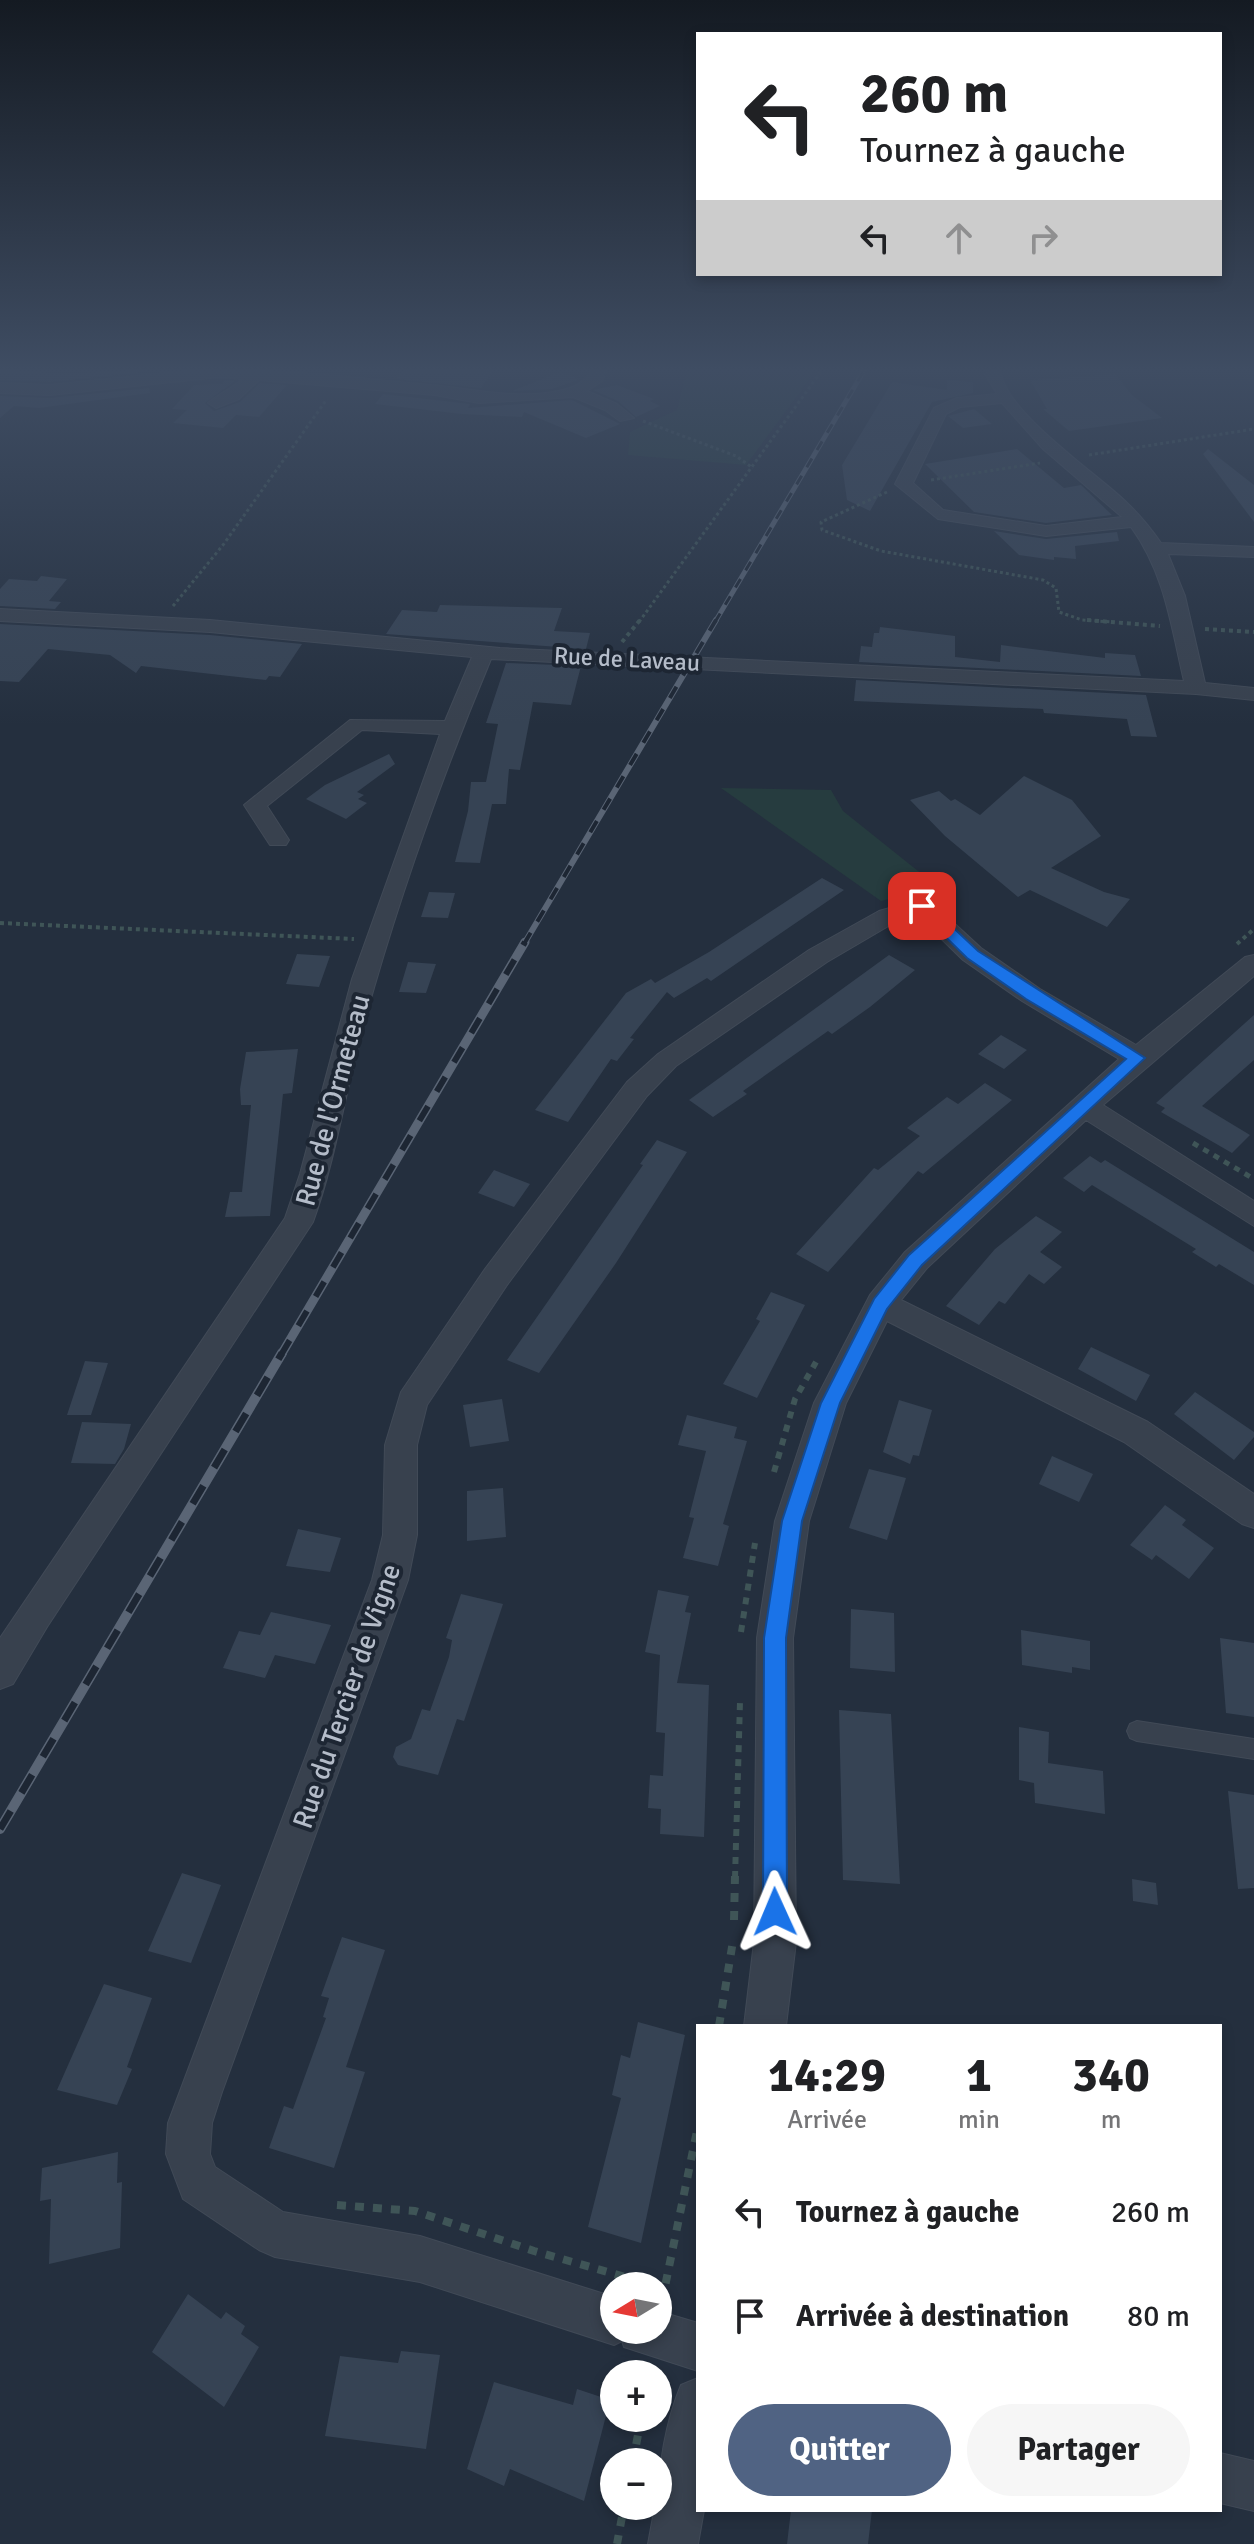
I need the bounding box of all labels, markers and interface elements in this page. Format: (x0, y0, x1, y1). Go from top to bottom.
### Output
text: 260 m (860, 59, 1008, 128)
icon: left (728, 64, 832, 168)
text: Tournez à gauche (860, 128, 1126, 173)
icon: left (853, 216, 897, 260)
icon: ahead (937, 216, 981, 260)
icon: right (1021, 216, 1065, 260)
street label: Rue de Laveau (553, 640, 701, 678)
pin (888, 872, 956, 940)
icon: arrive (900, 884, 944, 928)
street label: Rue de l'Ormeteau (288, 991, 378, 1210)
street label: Rue du Tercier de Vigne (286, 1560, 408, 1833)
position arrow (733, 1870, 817, 1954)
text: 14:29 (768, 2046, 886, 2105)
text: 1 (966, 2046, 992, 2105)
text: 340 (1072, 2046, 1150, 2105)
text: Arrivée (787, 2104, 867, 2136)
text: min (958, 2104, 1000, 2136)
text: m (1101, 2104, 1121, 2136)
icon: left (728, 2190, 772, 2234)
text: Tournez à gauche (796, 2194, 1019, 2231)
text: 260 m (1111, 2194, 1190, 2231)
north arrow (600, 2272, 672, 2344)
map controls (600, 2272, 672, 2520)
icon: arrive (728, 2294, 772, 2338)
text: Arrivée à destination (796, 2298, 1069, 2335)
text: 80 m (1127, 2298, 1190, 2335)
button: + (600, 2360, 672, 2432)
button: Quitter (728, 2404, 951, 2496)
button: Partager (967, 2404, 1190, 2496)
button: − (600, 2448, 672, 2520)

